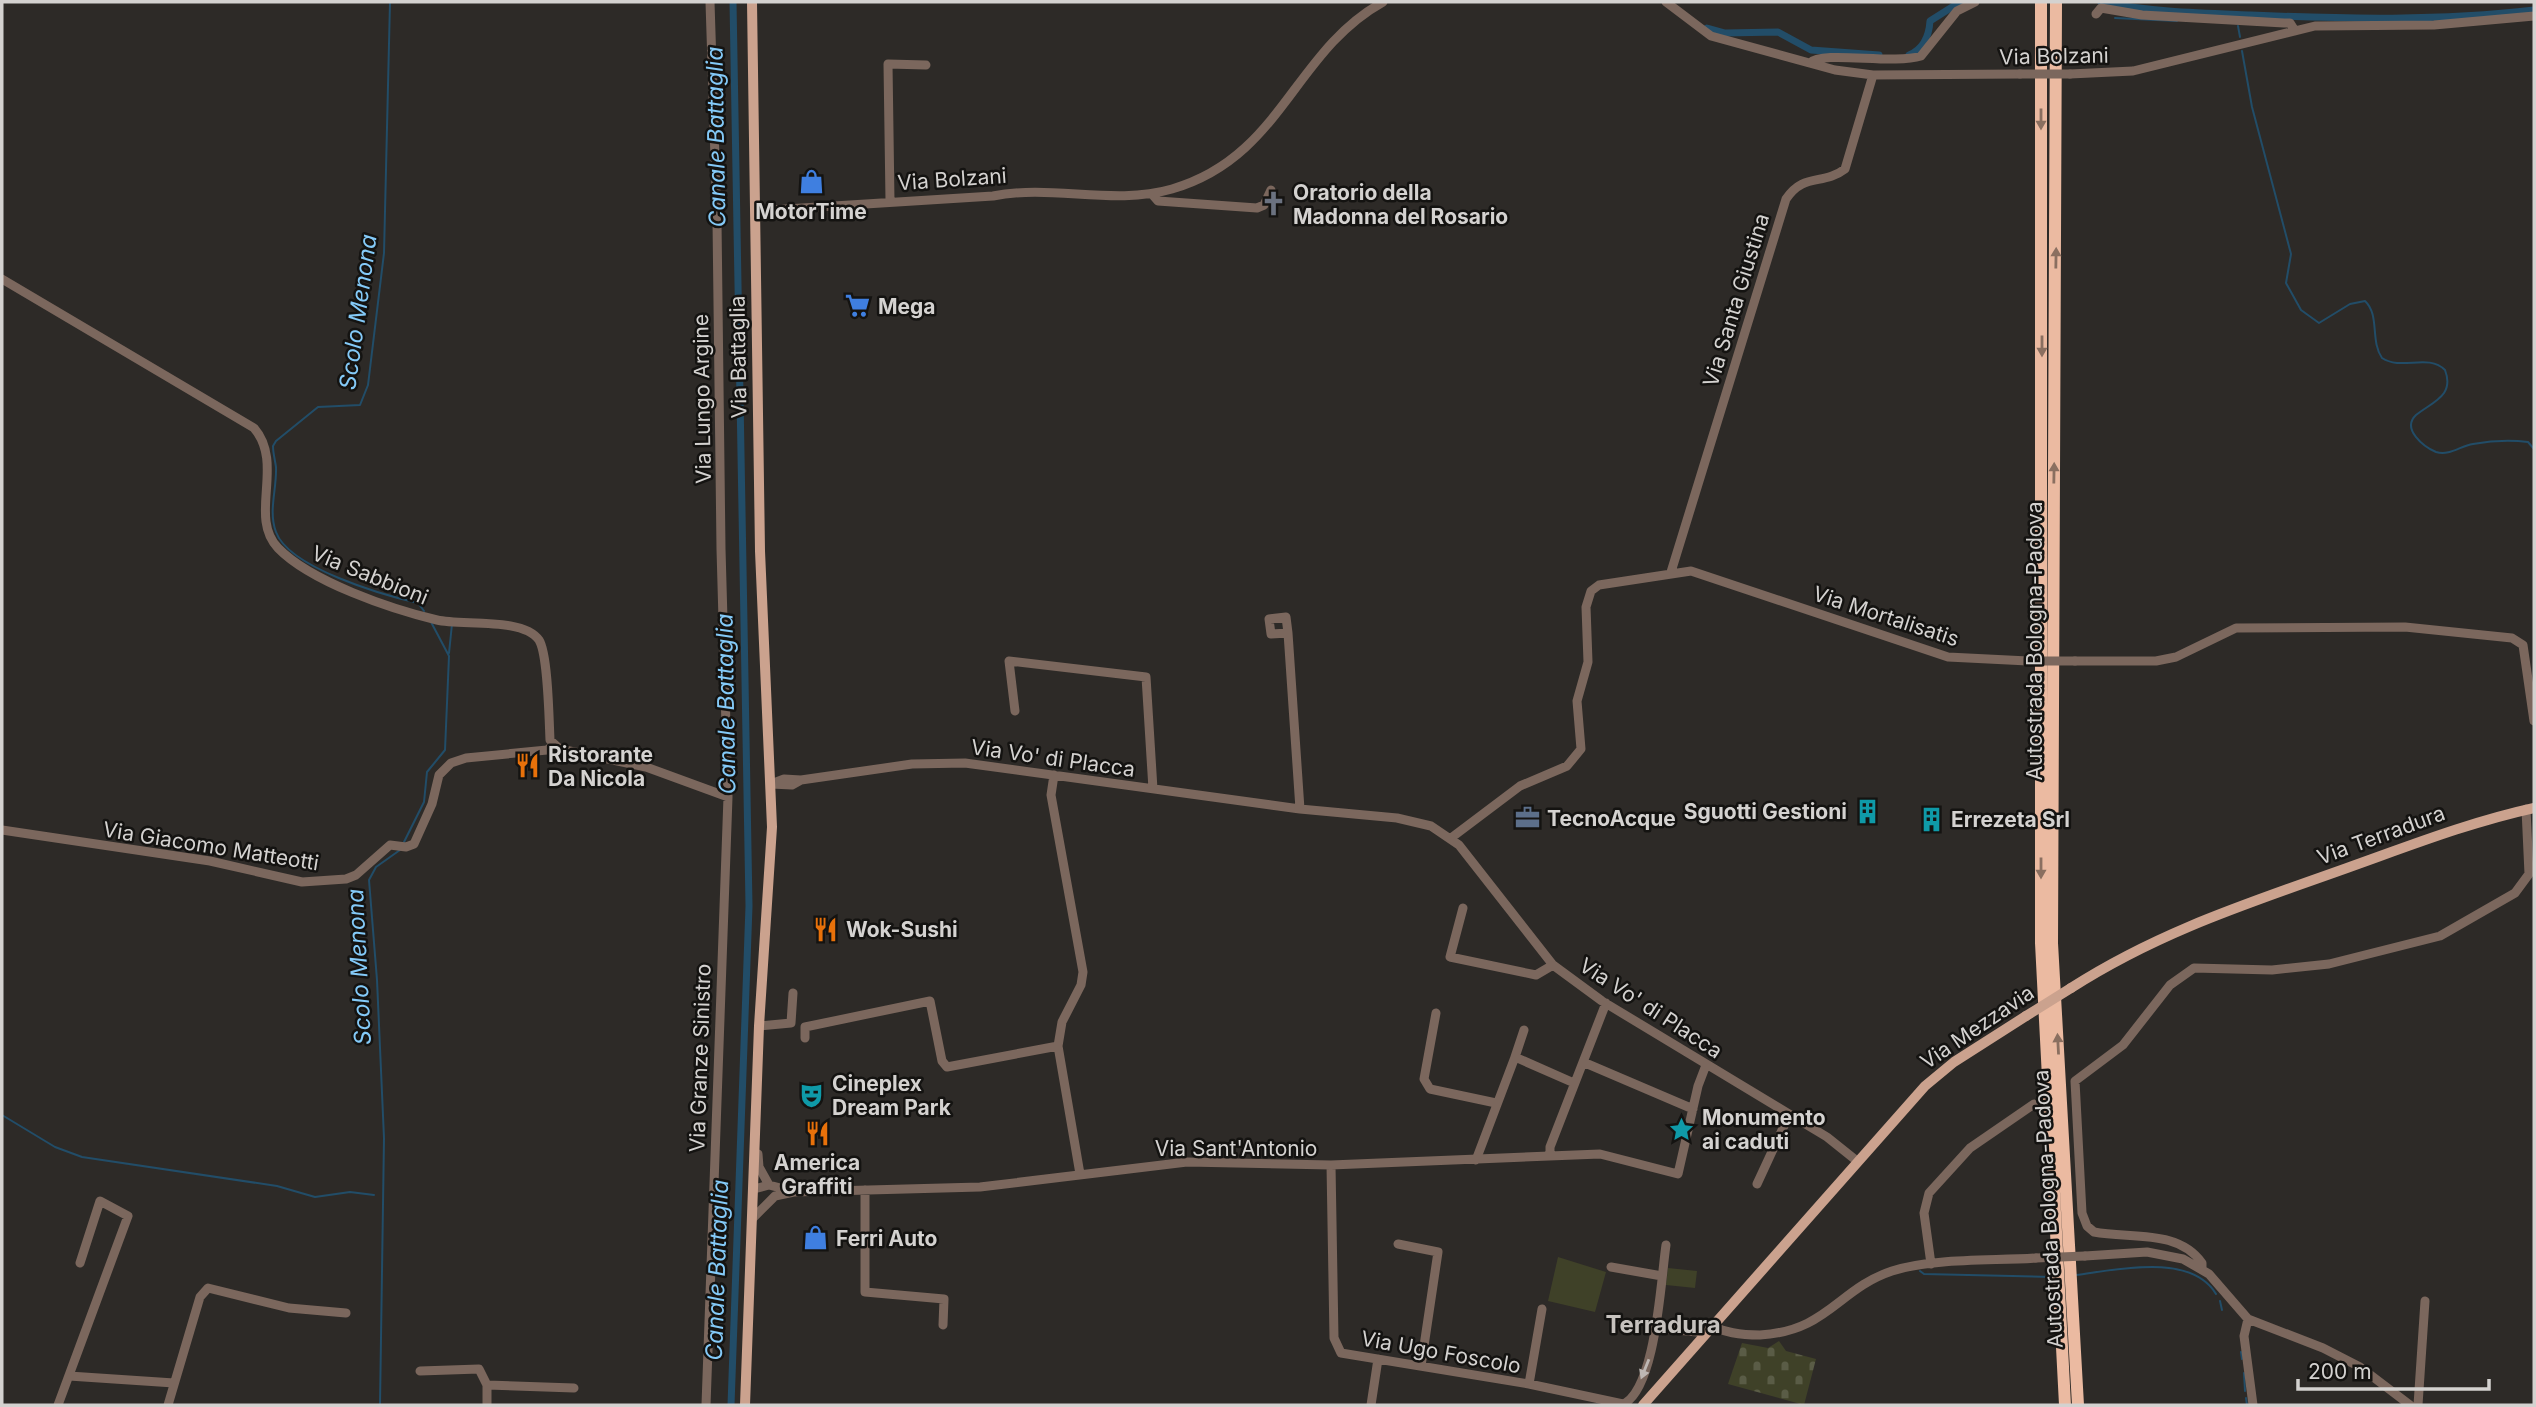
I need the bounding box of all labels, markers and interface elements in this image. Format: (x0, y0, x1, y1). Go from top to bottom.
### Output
street label: Via Bolzani (1999, 43, 2109, 69)
water label: Canale Battaglia (700, 46, 732, 228)
one-way arrow (2035, 108, 2047, 130)
street label: Via Bolzani (896, 163, 1008, 195)
shop icon: MotorTime (797, 168, 825, 196)
place label: Oratorio della Madonna del Rosario (1293, 180, 1508, 229)
church icon: Oratorio della Madonna del Rosario (1259, 190, 1287, 218)
place label: MotorTime (755, 199, 867, 224)
street label: Via Santa Giustina (1698, 210, 1774, 390)
water label: Scolo Menona (333, 232, 383, 392)
one-way arrow (2051, 247, 2062, 269)
supermarket icon: Mega (844, 292, 872, 320)
place label: Mega (878, 294, 936, 319)
street label: Via Battaglia (724, 295, 752, 419)
street label: Via Lungo Argine (688, 314, 716, 484)
one-way arrow (2036, 336, 2048, 358)
one-way arrow (2048, 462, 2060, 484)
street label: Autostrada Bologna-Padova (2022, 502, 2047, 780)
street label: Via Sabbioni (308, 540, 432, 610)
street label: Via Mortalisatis (1810, 581, 1962, 651)
water label: Canale Battaglia (710, 613, 742, 795)
street label: Via Vo' di Placca (969, 734, 1137, 782)
place label: Ristorante Da Nicola (548, 742, 653, 791)
restaurant icon: Ristorante Da Nicola (514, 752, 542, 780)
building icon: Sguotti Gestioni (1853, 797, 1881, 825)
place label: Sguotti Gestioni (1684, 799, 1847, 824)
street label: Via Terradura (2314, 800, 2448, 870)
office icon: TecnoAcque (1513, 804, 1541, 832)
building icon: Errezeta Srl (1917, 805, 1945, 833)
place label: TecnoAcque (1547, 806, 1676, 831)
place label: Errezeta Srl (1951, 807, 2070, 832)
street label: Via Giacomo Matteotti (101, 817, 321, 875)
one-way arrow (2035, 857, 2047, 879)
water label: Scolo Menona (341, 888, 377, 1046)
restaurant icon: Wok-Sushi (812, 915, 840, 943)
place label: Wok-Sushi (846, 917, 958, 942)
street label: Via Vo' di Placca (1575, 952, 1727, 1064)
street label: Via Granze Sinistro (684, 963, 716, 1153)
street label: Via Mezzavia (1915, 980, 2039, 1074)
one-way arrow (2052, 1032, 2063, 1054)
street label: Autostrada Bologna-Padova (2028, 1069, 2068, 1349)
place label: Cineplex Dream Park (832, 1071, 952, 1120)
theatre icon: Cineplex Dream Park (798, 1081, 826, 1109)
place label: Monumento ai caduti (1702, 1105, 1826, 1154)
place icon: Monumento ai caduti (1668, 1115, 1696, 1143)
restaurant icon: America Graffiti (803, 1119, 831, 1147)
street label: Via Sant'Antonio (1155, 1136, 1317, 1161)
place label: America Graffiti (774, 1150, 860, 1199)
water label: Canale Battaglia (700, 1179, 734, 1361)
shop icon: Ferri Auto (802, 1224, 830, 1252)
place label: Ferri Auto (836, 1226, 938, 1251)
district label: Terradura (1605, 1310, 1721, 1339)
street label: Via Ugo Foscolo (1359, 1326, 1523, 1378)
scale bar (2298, 1348, 2489, 1392)
one-way arrow (1639, 1359, 1650, 1380)
text: 200 m (2308, 1359, 2372, 1384)

